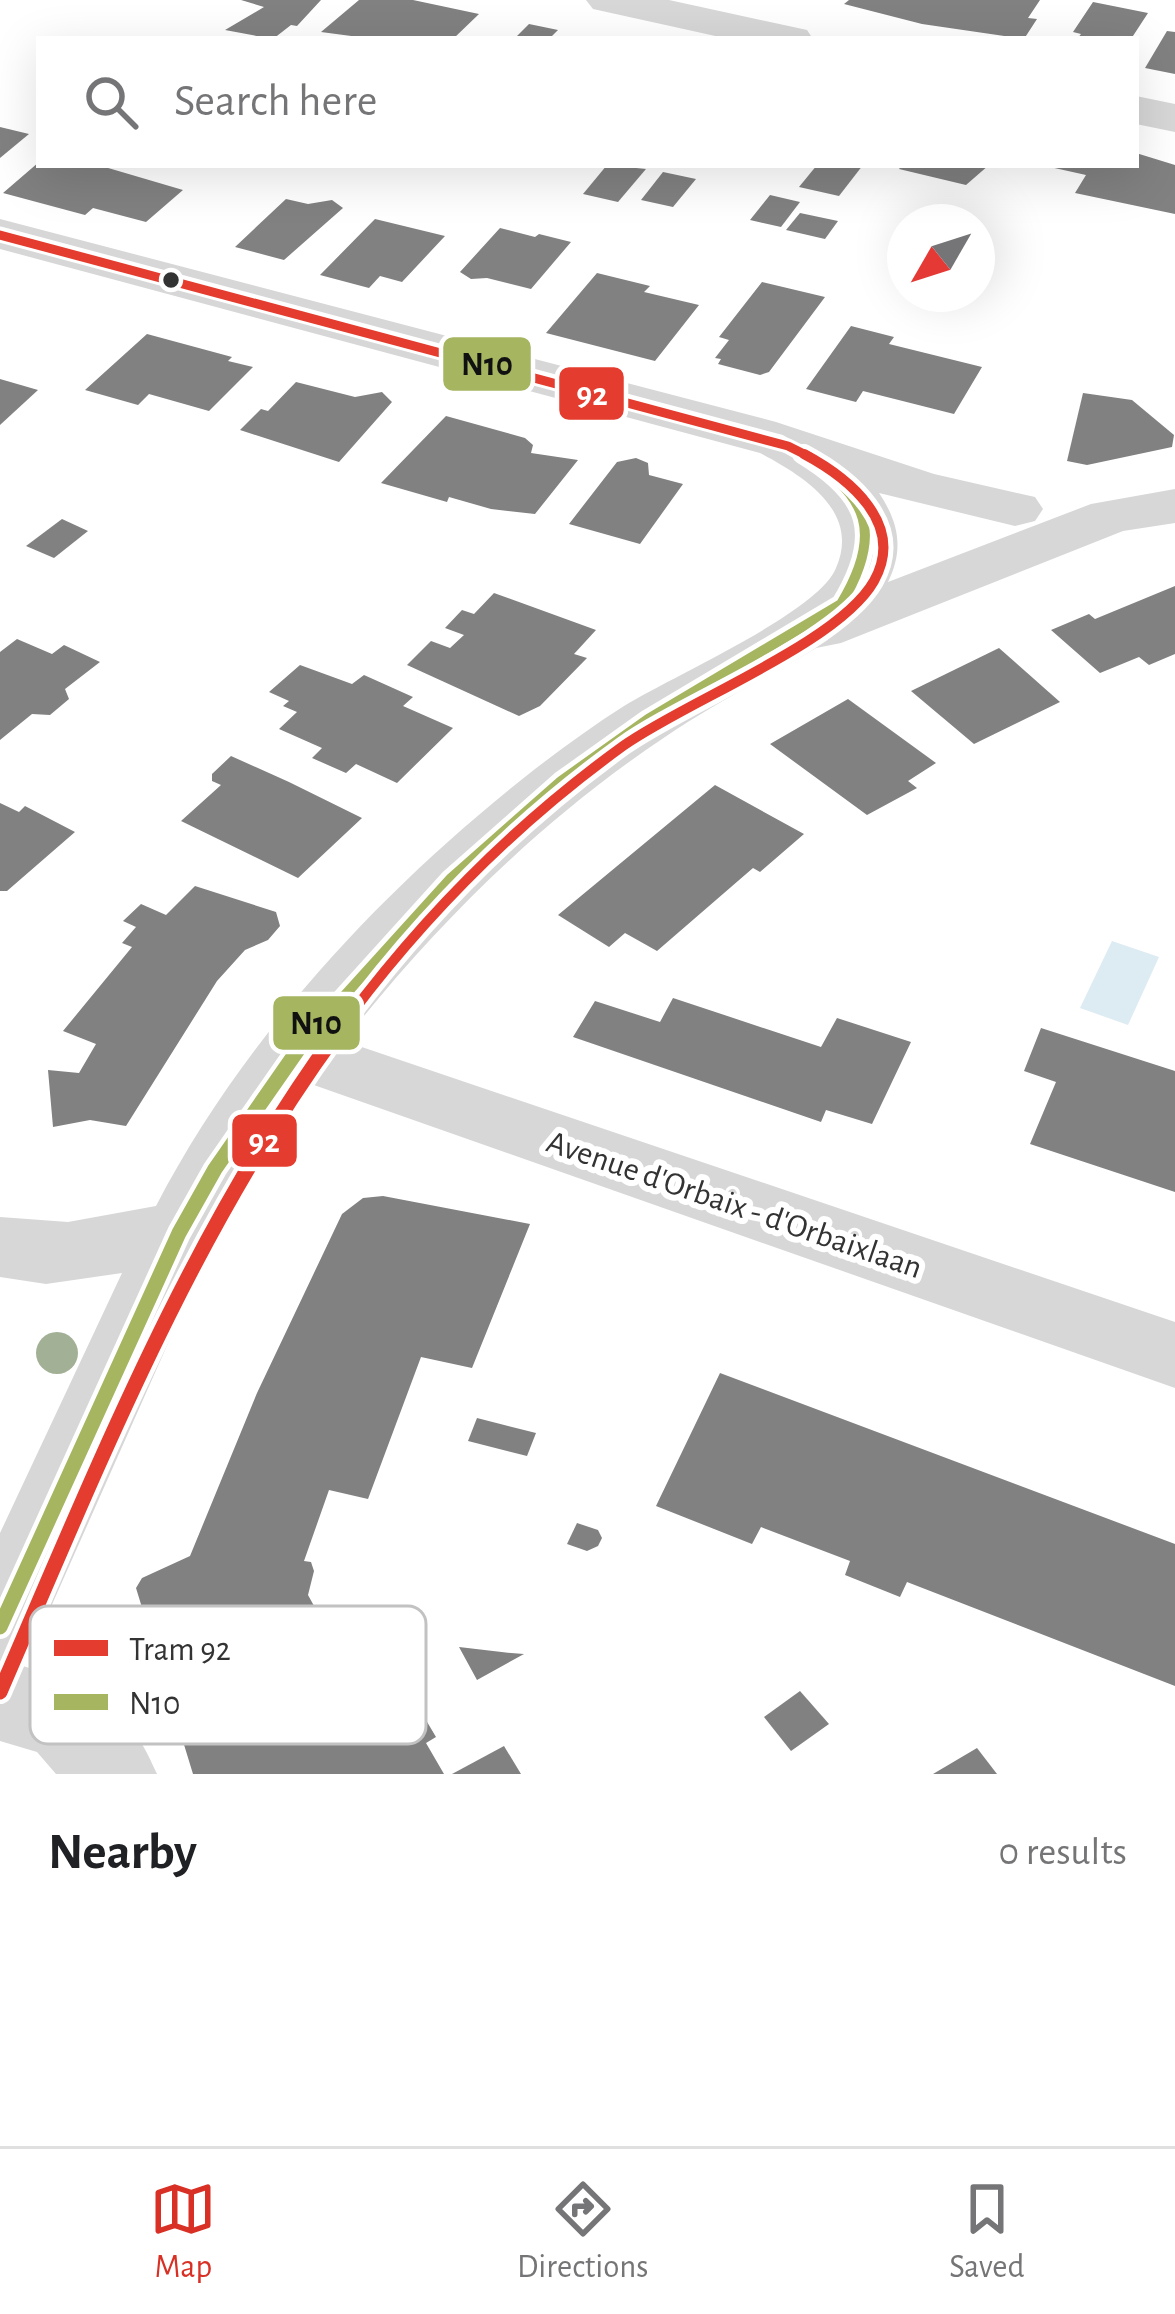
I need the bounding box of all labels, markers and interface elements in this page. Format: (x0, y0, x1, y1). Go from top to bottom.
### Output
search box (36, 36, 1139, 168)
icon: search (78, 69, 144, 135)
text: Search here (174, 79, 377, 124)
north arrow (887, 204, 995, 312)
unlabelled marker (160, 269, 182, 291)
line badge: N10 (441, 335, 533, 393)
text: N10 (461, 349, 513, 382)
line badge: 92 (557, 365, 626, 422)
text: 92 (576, 379, 608, 412)
line badge: N10 (271, 994, 362, 1052)
text: N10 (290, 1008, 342, 1041)
line badge: 92 (230, 1112, 299, 1169)
text: 92 (248, 1126, 280, 1159)
street label: Avenue d'Orbaix - d'Orbaixlaan (542, 1126, 926, 1285)
legend (30, 1606, 426, 1744)
text: Tram 92 (129, 1634, 231, 1667)
text: N10 (129, 1688, 180, 1721)
text: Nearby (48, 1827, 197, 1878)
text: 0 results (999, 1833, 1127, 1872)
tab: Map (150, 2176, 216, 2288)
tab: Directions (517, 2176, 648, 2288)
tab: Saved (949, 2176, 1025, 2288)

